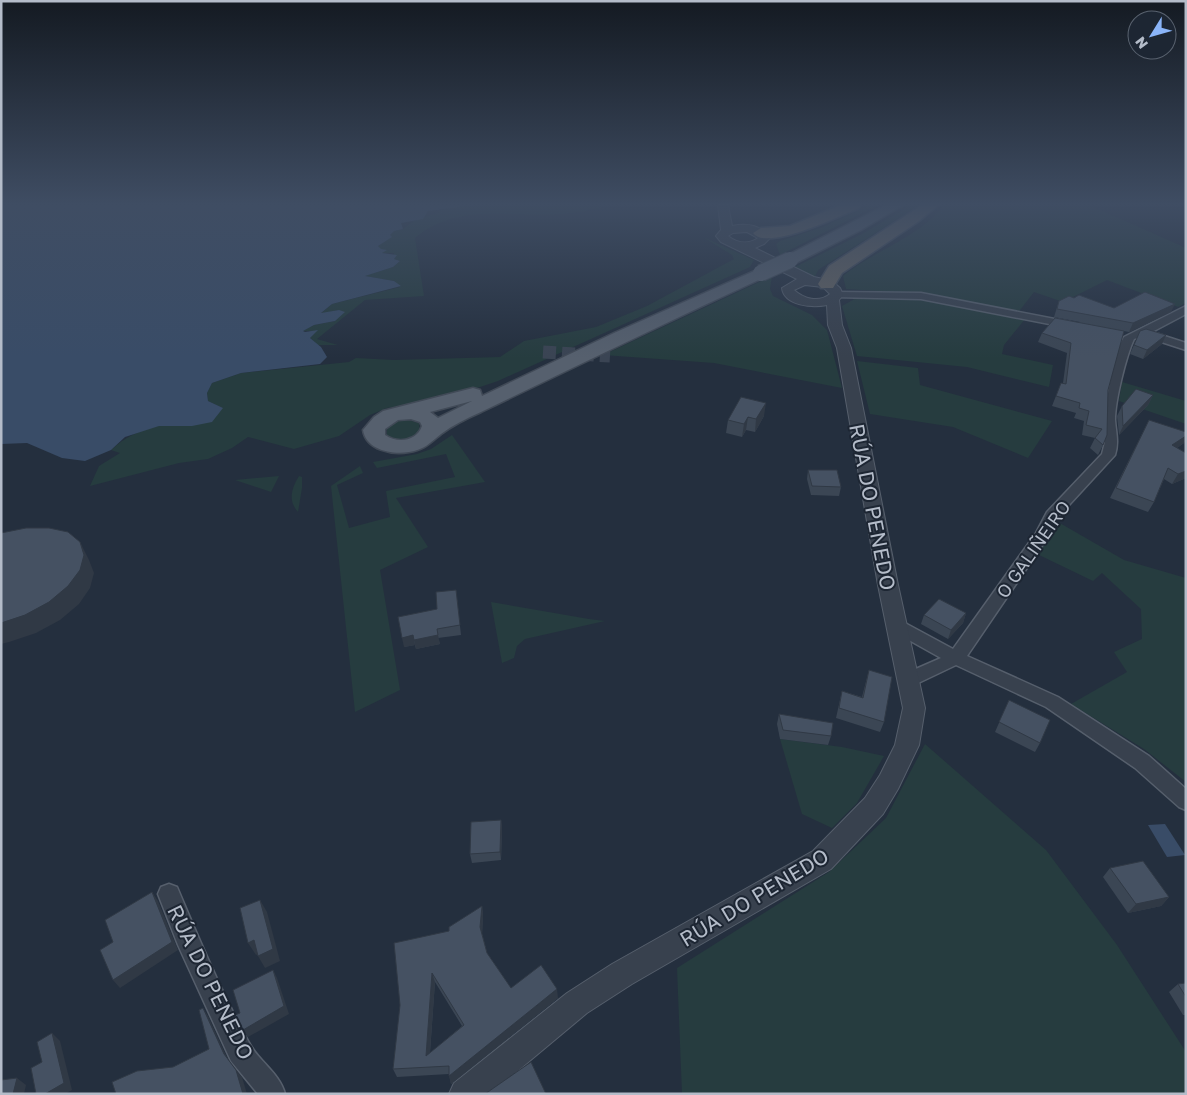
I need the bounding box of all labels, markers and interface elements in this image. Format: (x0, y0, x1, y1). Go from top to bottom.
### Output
north arrow (1127, 10, 1177, 60)
text: N (1131, 34, 1151, 52)
street label: RÚA DO PENEDO (844, 421, 902, 593)
street label: O GALIÑEIRO (991, 496, 1075, 602)
street label: RÚA DO PENEDO (675, 842, 833, 952)
street label: RÚA DO PENEDO (162, 900, 260, 1064)

